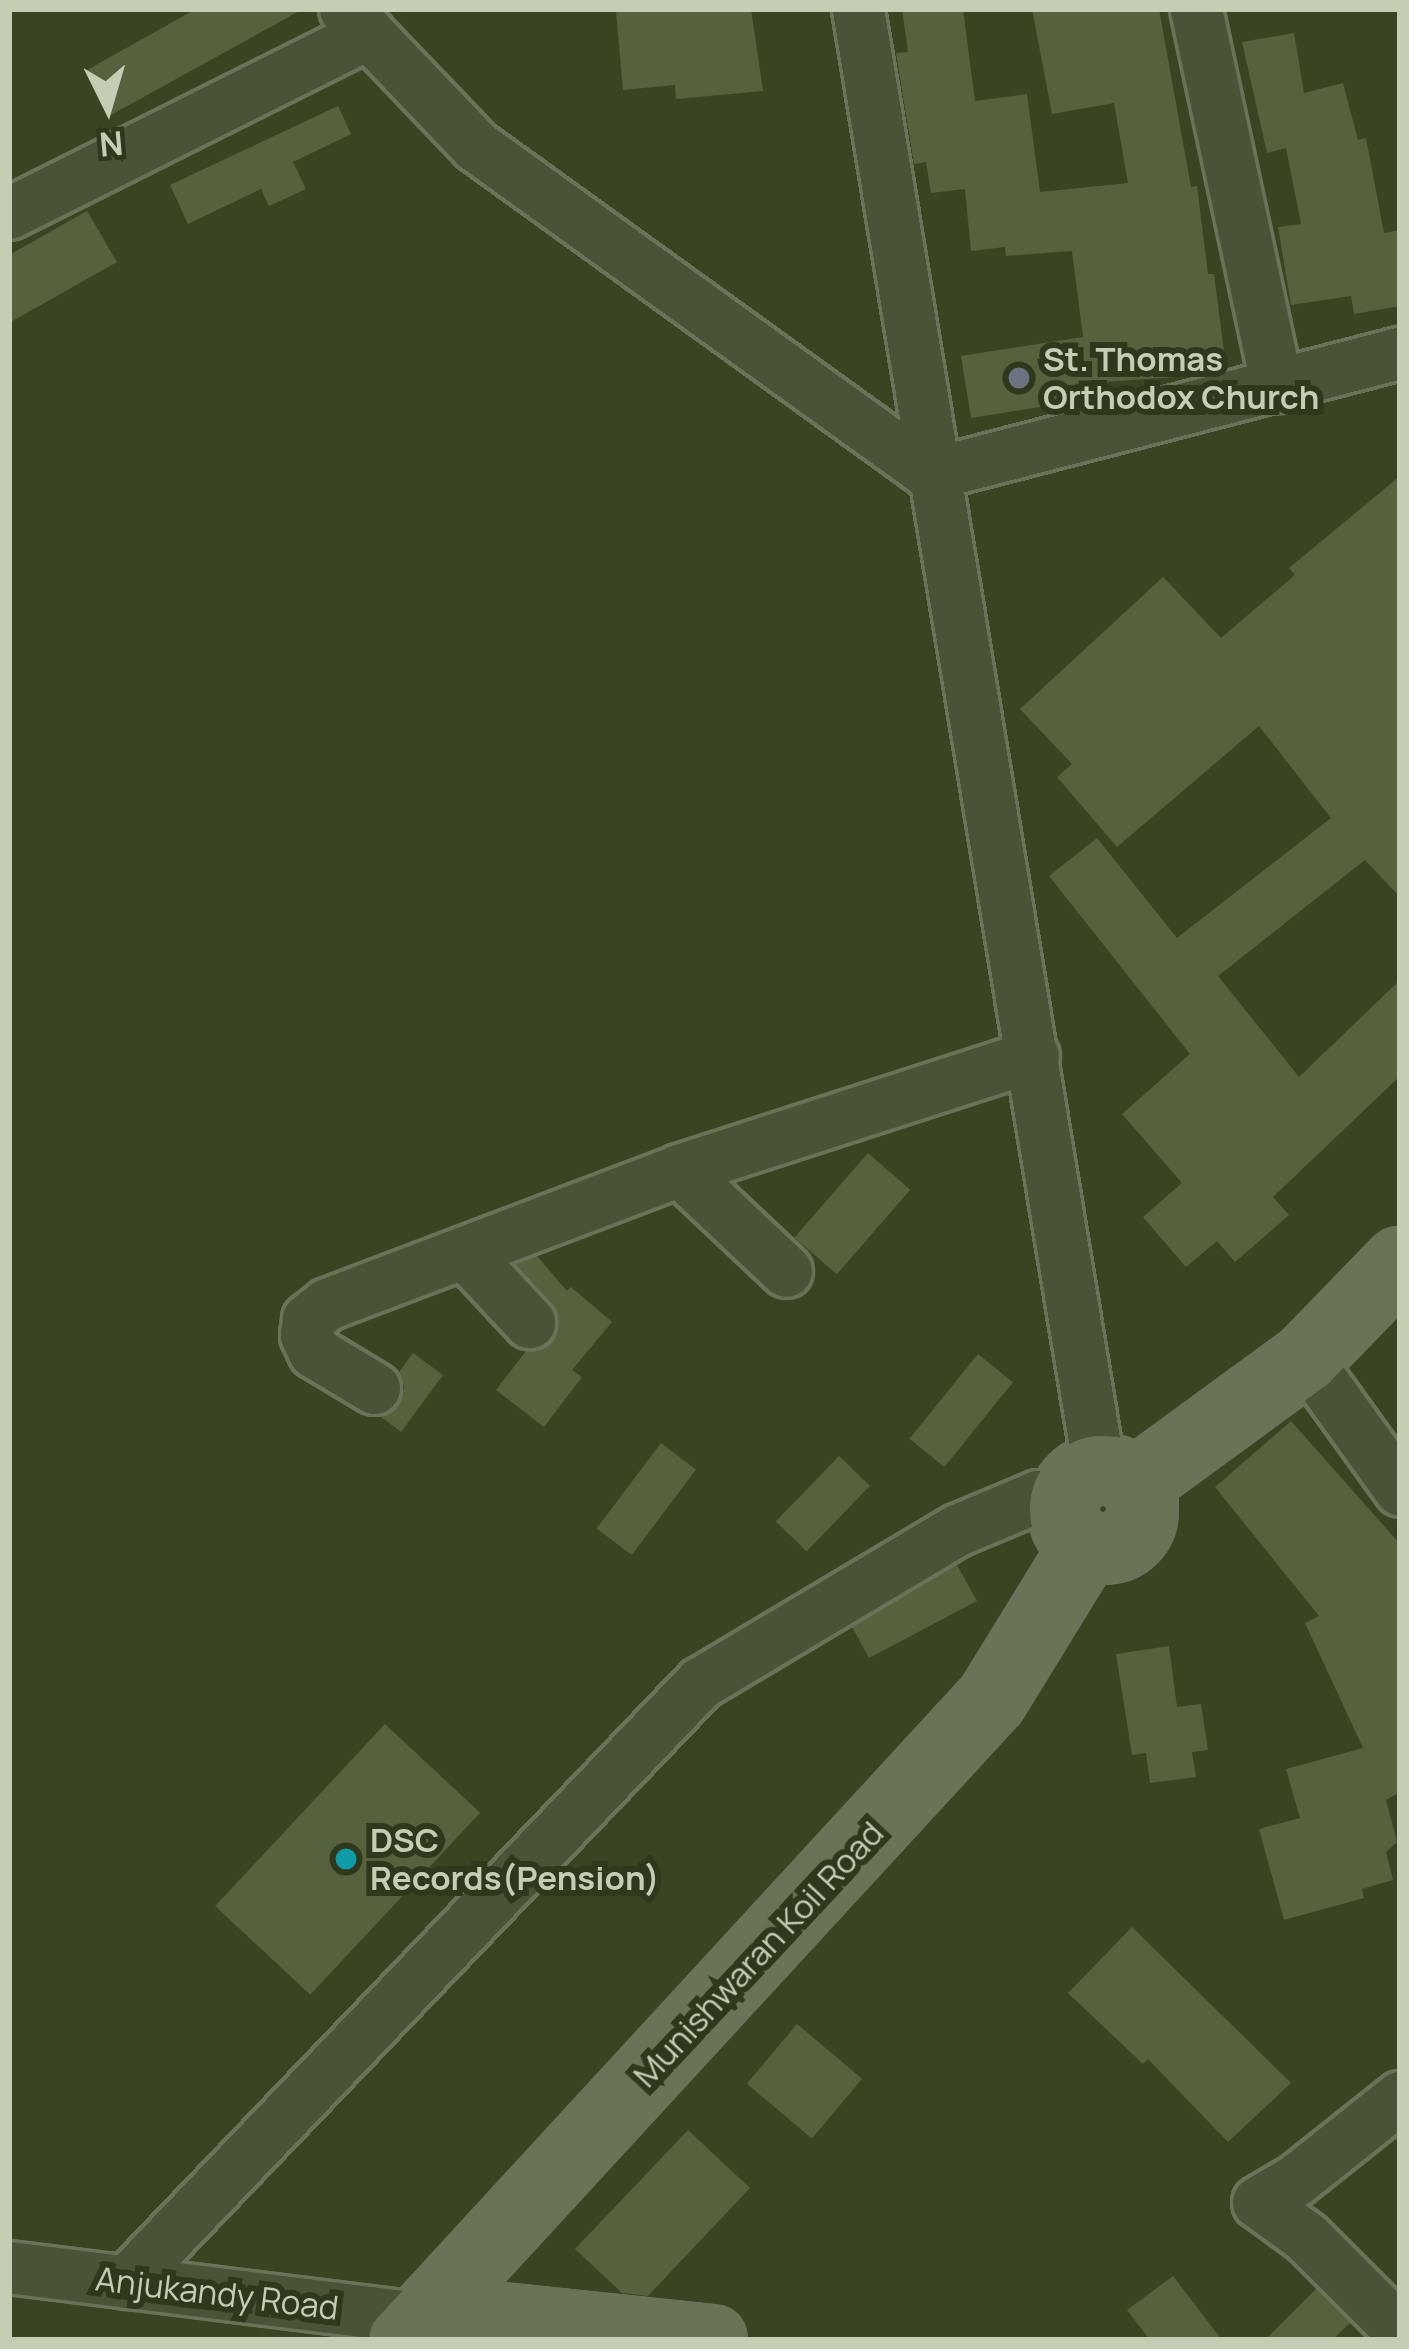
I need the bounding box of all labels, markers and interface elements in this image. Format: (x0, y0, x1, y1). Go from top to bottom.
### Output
north arrow (48, 48, 168, 168)
text: N (97, 121, 125, 168)
place label: St. Thomas Orthodox Church (1043, 339, 1319, 417)
marker: St. Thomas Orthodox Church (1006, 365, 1032, 391)
street label: Munishwaran Koil Road (625, 1813, 891, 2095)
place label: DSC Records(Pension) (370, 1820, 660, 1898)
marker: DSC Records(Pension) (333, 1846, 359, 1872)
street label: Anjukandy Road (93, 2258, 341, 2328)

